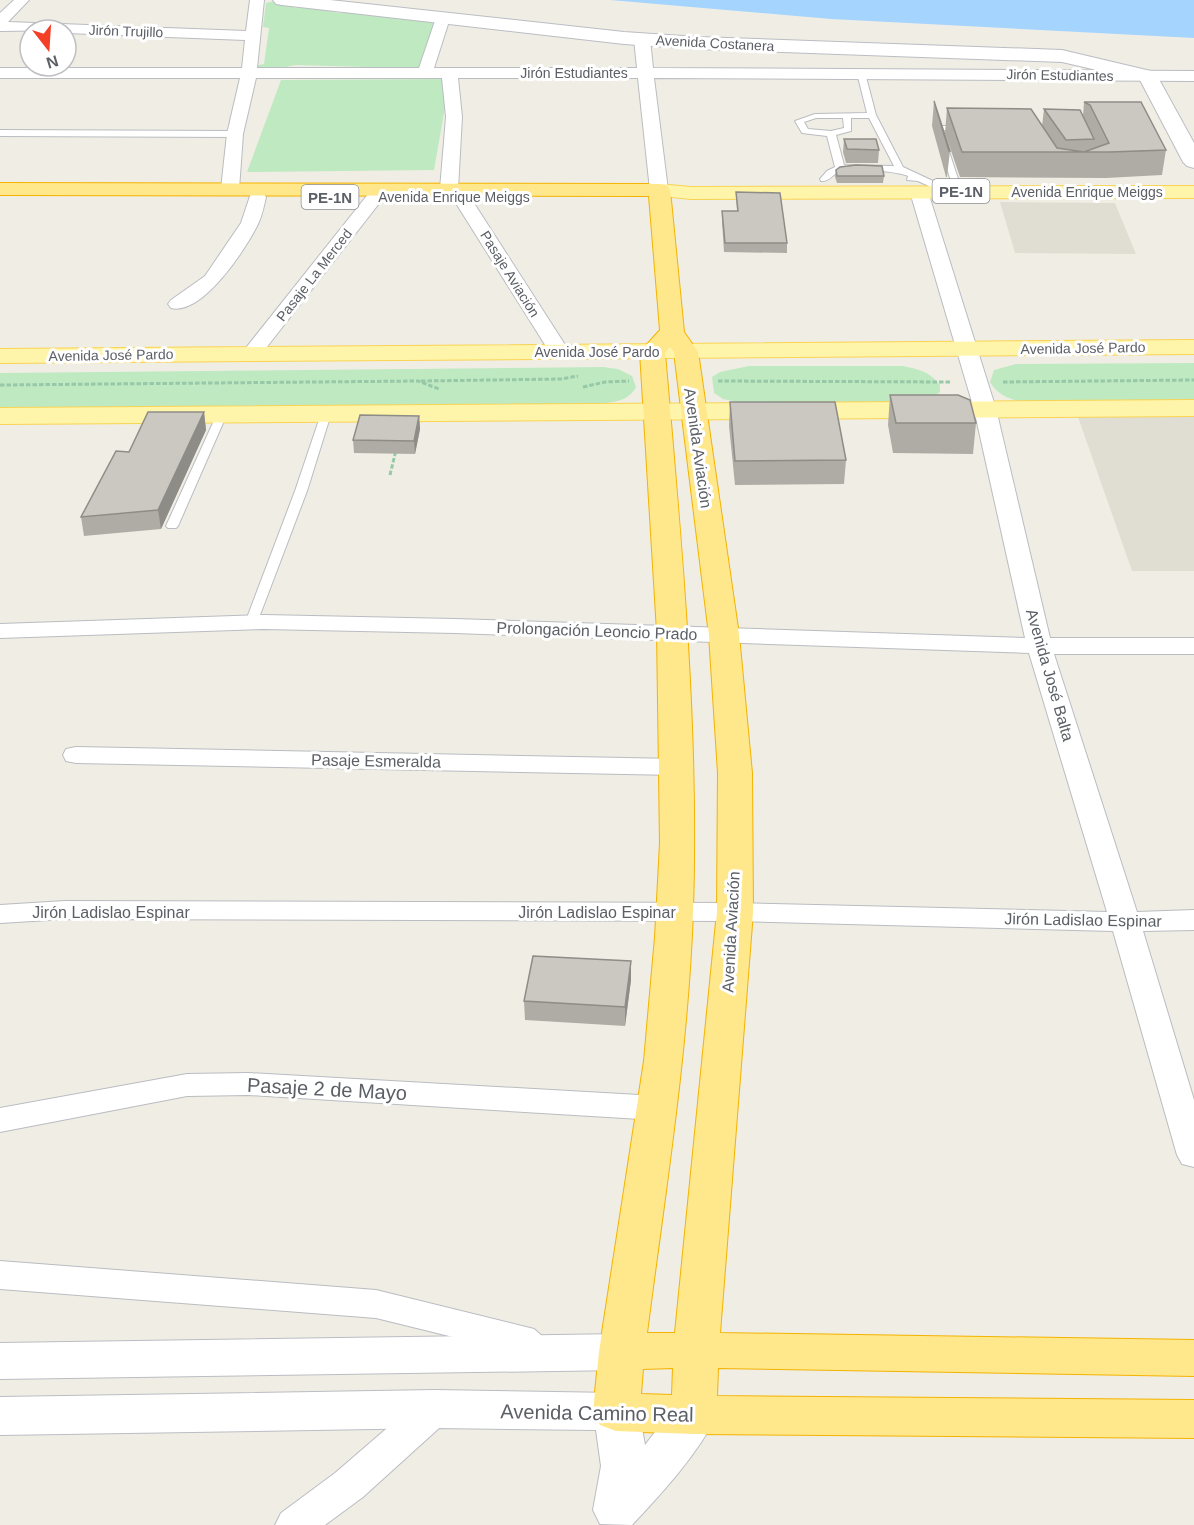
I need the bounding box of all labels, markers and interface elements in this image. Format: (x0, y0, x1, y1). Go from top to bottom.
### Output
north arrow (18, 18, 78, 78)
street label: Jirón Trujillo (88, 22, 164, 40)
street label: Avenida Costanera (655, 32, 775, 54)
text: N (44, 52, 60, 72)
street label: Jirón Estudiantes (520, 65, 628, 81)
street label: Jirón Estudiantes (1006, 66, 1114, 84)
road number: PE-1N (932, 179, 990, 203)
street label: Avenida Enrique Meiggs (1011, 184, 1163, 200)
road number: PE-1N (302, 185, 358, 209)
street label: Avenida Enrique Meiggs (378, 189, 530, 205)
street label: Pasaje La Merced (273, 226, 355, 324)
street label: Pasaje Aviación (477, 228, 543, 320)
street label: Avenida José Pardo (1020, 339, 1146, 357)
street label: Avenida José Pardo (534, 344, 660, 360)
street label: Avenida José Pardo (48, 346, 174, 364)
street label: Avenida Aviación (681, 387, 715, 509)
street label: Avenida José Balta (1023, 607, 1077, 743)
street label: Prolongación Leoncio Prado (496, 619, 698, 643)
street label: Pasaje Esmeralda (311, 751, 441, 771)
street label: Avenida Aviación (719, 871, 743, 993)
street label: Jirón Ladislao Espinar (32, 904, 190, 921)
street label: Jirón Ladislao Espinar (518, 904, 676, 921)
street label: Jirón Ladislao Espinar (1004, 910, 1163, 930)
street label: Pasaje 2 de Mayo (246, 1074, 408, 1104)
street label: Avenida Camino Real (500, 1400, 694, 1426)

